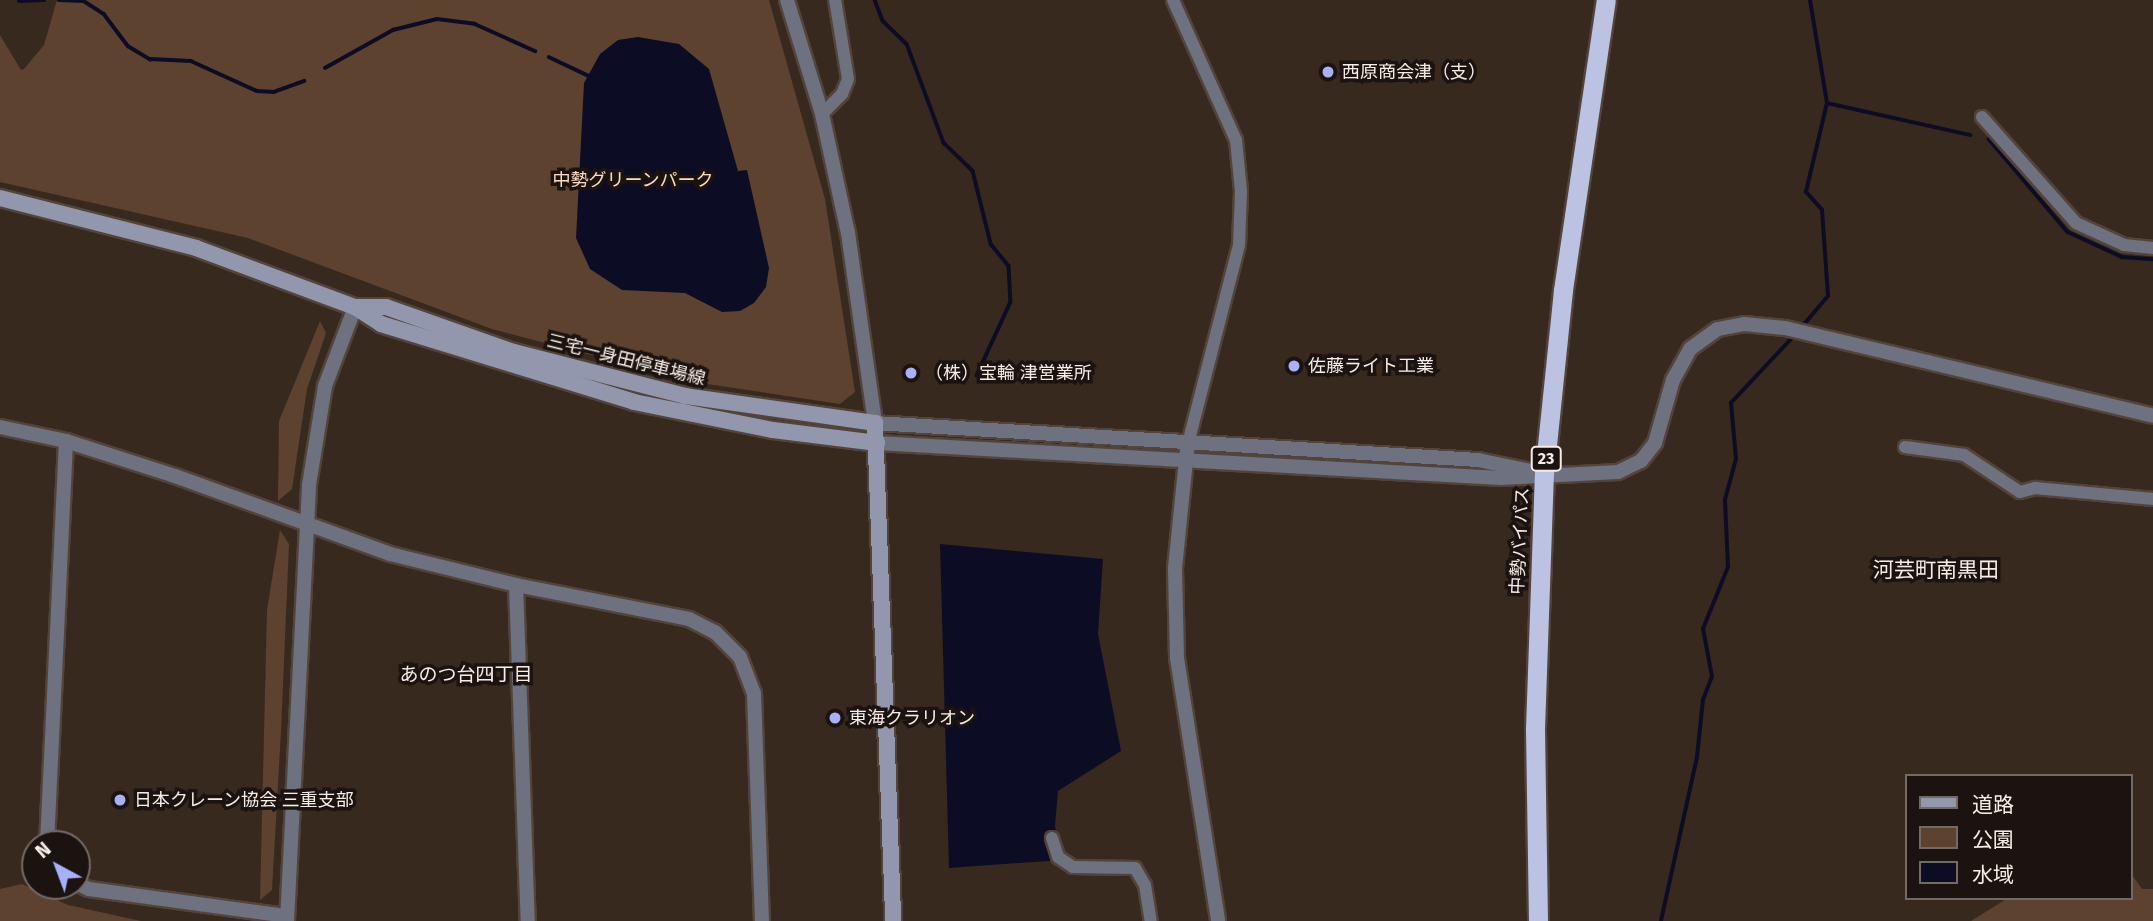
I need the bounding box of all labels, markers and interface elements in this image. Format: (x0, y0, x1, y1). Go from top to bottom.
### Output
place label: 西原商会津（支） (1342, 61, 1486, 83)
marker: 西原商会津（支） (1320, 64, 1336, 80)
park label: 中勢グリーンパーク (552, 169, 714, 191)
street label: 三宅一身田停車場線 (545, 330, 707, 390)
place label: 佐藤ライト工業 (1308, 355, 1434, 377)
marker: 佐藤ライト工業 (1286, 358, 1302, 374)
place label: （株）宝輪 津営業所 (925, 362, 1092, 384)
marker: （株）宝輪 津営業所 (903, 365, 919, 381)
road number: 23 (1530, 446, 1562, 472)
street label: 中勢バイパス (1506, 487, 1534, 595)
district label: 河芸町南黒田 (1873, 557, 1999, 583)
district label: あのつ台四丁目 (400, 664, 532, 686)
place label: 東海クラリオン (849, 707, 975, 729)
marker: 東海クラリオン (827, 710, 843, 726)
legend (1904, 774, 2132, 900)
place label: 日本クレーン協会 三重支部 (134, 789, 355, 811)
marker: 日本クレーン協会 三重支部 (112, 792, 128, 808)
text: 道路 (1972, 792, 2014, 818)
text: 公園 (1972, 827, 2014, 853)
north arrow (21, 830, 91, 900)
text: N (31, 837, 56, 863)
text: 水域 (1972, 862, 2014, 888)

